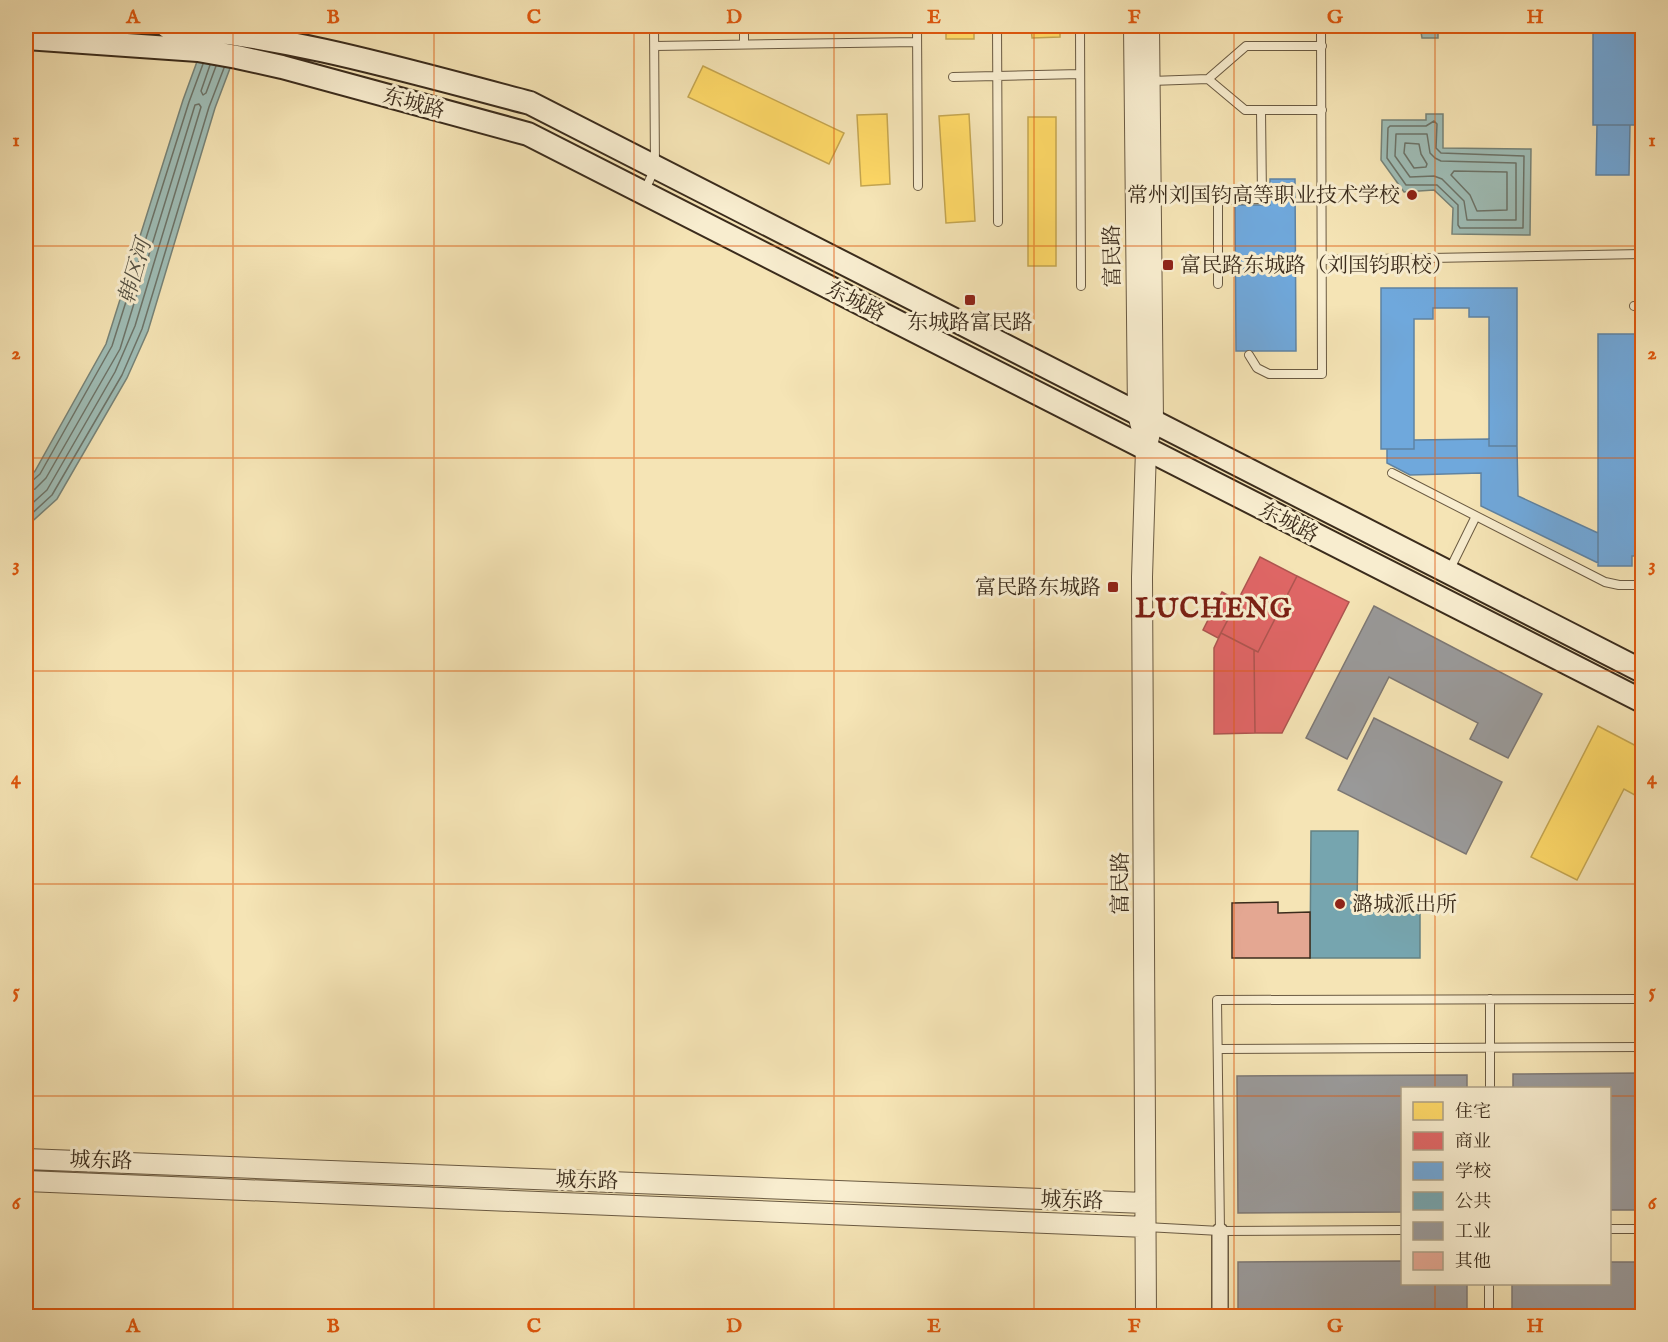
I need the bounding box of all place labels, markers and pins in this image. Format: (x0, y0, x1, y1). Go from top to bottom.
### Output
place label: 常州刘国钧高等职业技术学校 (1127, 183, 1400, 210)
marker: 常州刘国钧高等职业技术学校 (1405, 188, 1419, 202)
place label: 富民路东城路（刘国钧职校） (1180, 253, 1453, 280)
marker: 富民路东城路（刘国钧职校） (1161, 258, 1175, 272)
marker: 东城路富民路 (963, 293, 977, 307)
place label: 东城路富民路 (907, 310, 1033, 337)
place label: 富民路东城路 (975, 575, 1101, 602)
marker: 富民路东城路 (1106, 580, 1120, 594)
place label: 潞城派出所 (1352, 892, 1457, 919)
marker: 潞城派出所 (1333, 897, 1347, 911)

